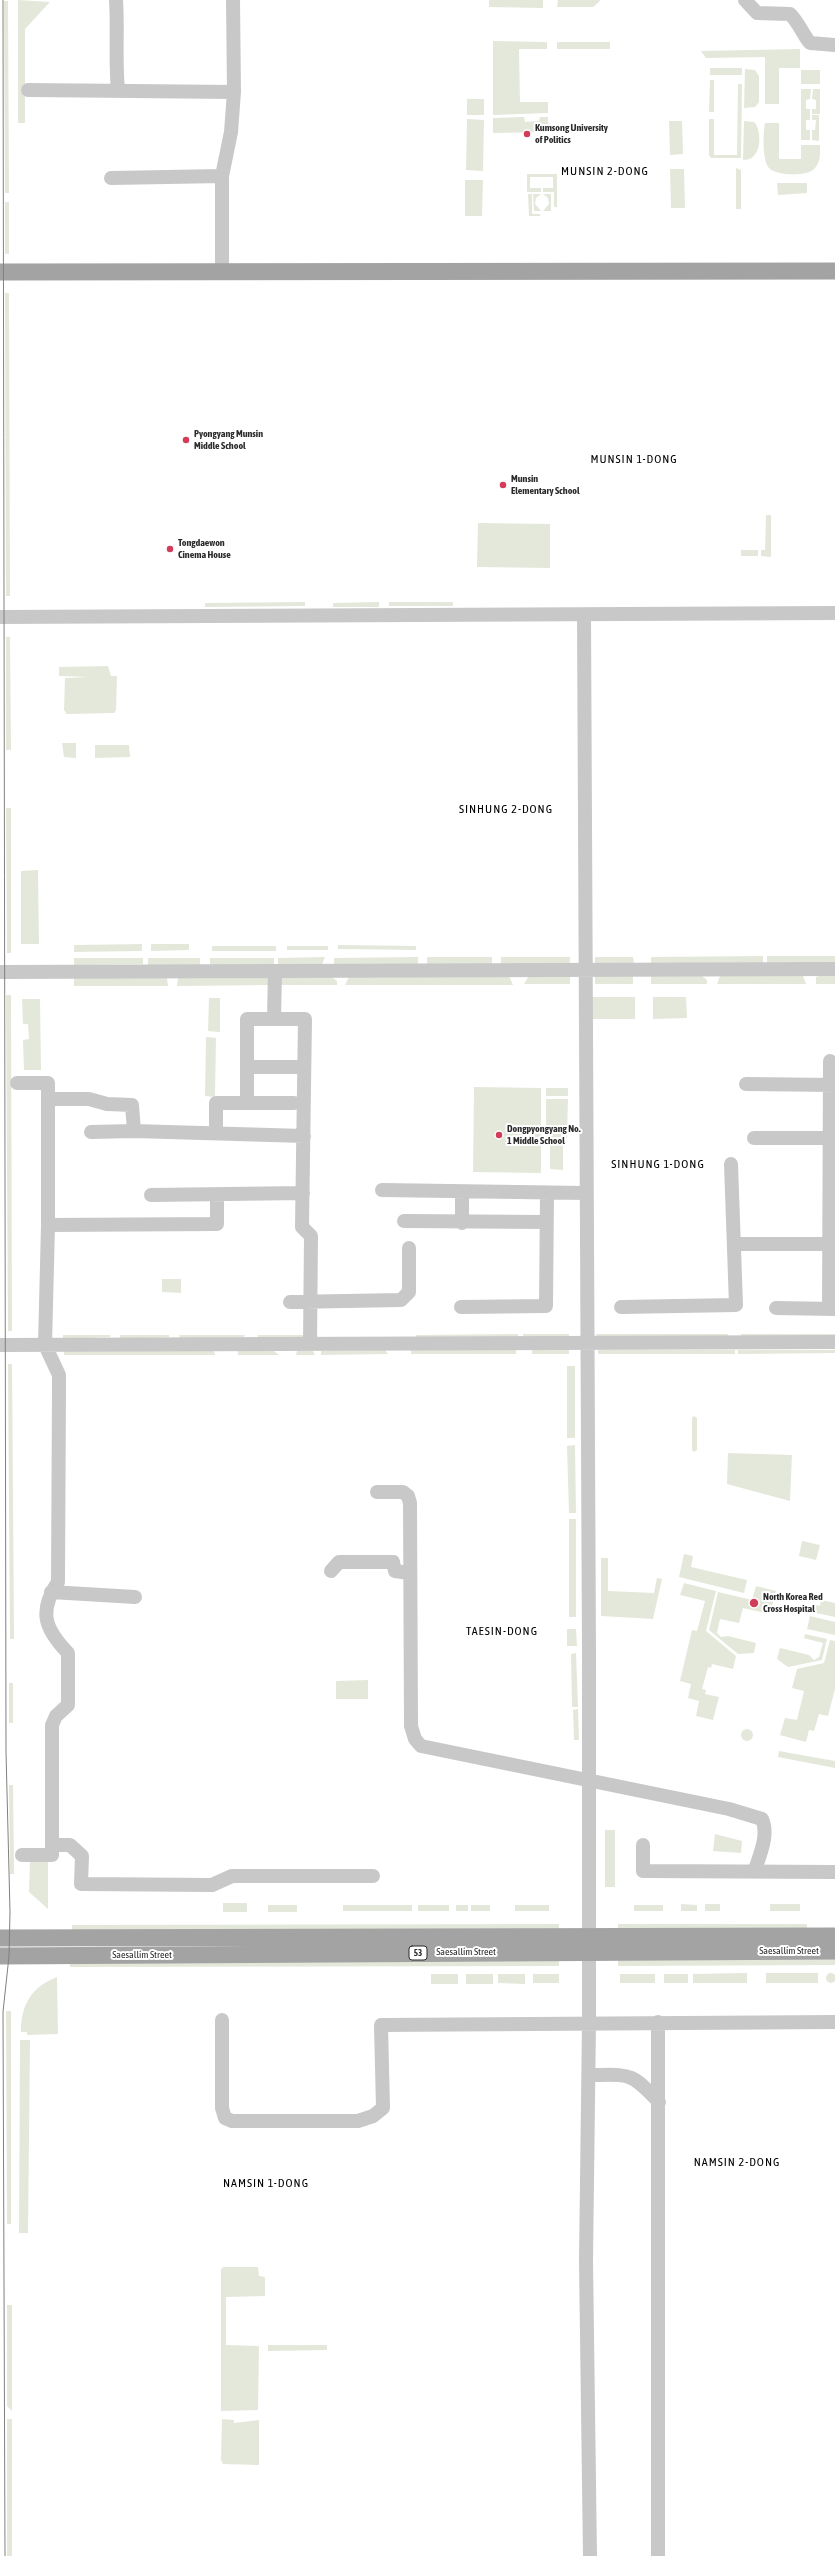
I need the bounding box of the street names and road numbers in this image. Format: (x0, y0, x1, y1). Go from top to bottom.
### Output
street label: Saesallim Street (759, 1945, 819, 1957)
road number: 53 (409, 1946, 427, 1960)
street label: Saesallim Street (436, 1946, 496, 1958)
street label: Saesallim Street (112, 1949, 172, 1961)

